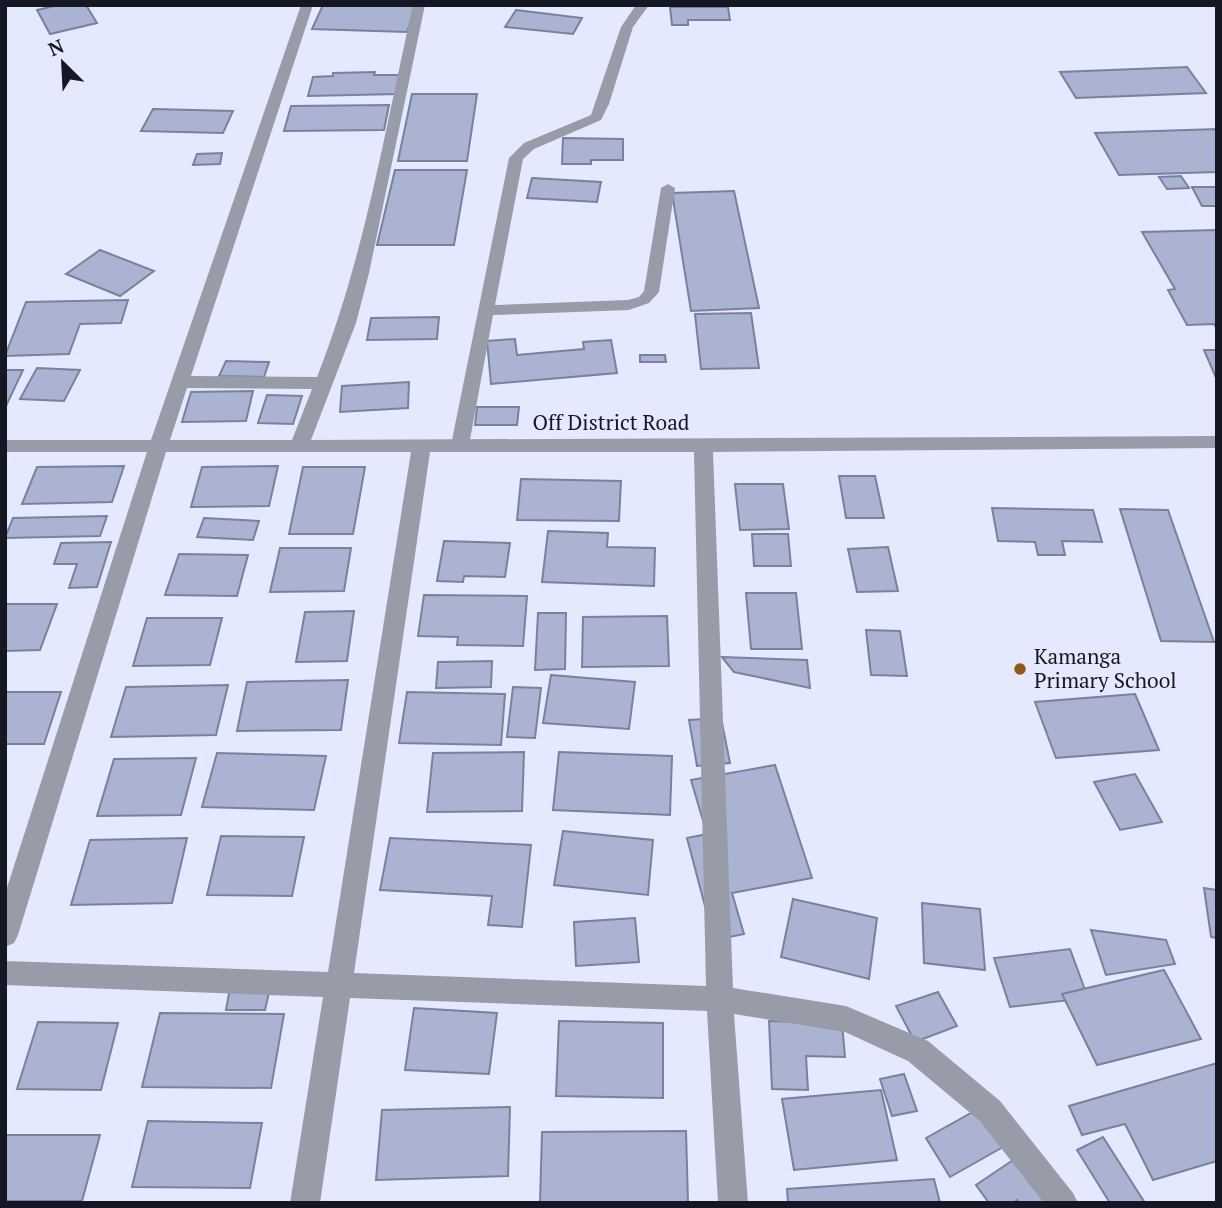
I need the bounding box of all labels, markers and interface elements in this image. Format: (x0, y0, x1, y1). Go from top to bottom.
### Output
north arrow (28, 28, 98, 98)
text: N (44, 32, 68, 61)
street label: Off District Road (533, 408, 690, 436)
place label: Kamanga Primary School (1034, 642, 1177, 694)
marker: Kamanga Primary School (1012, 661, 1028, 677)

